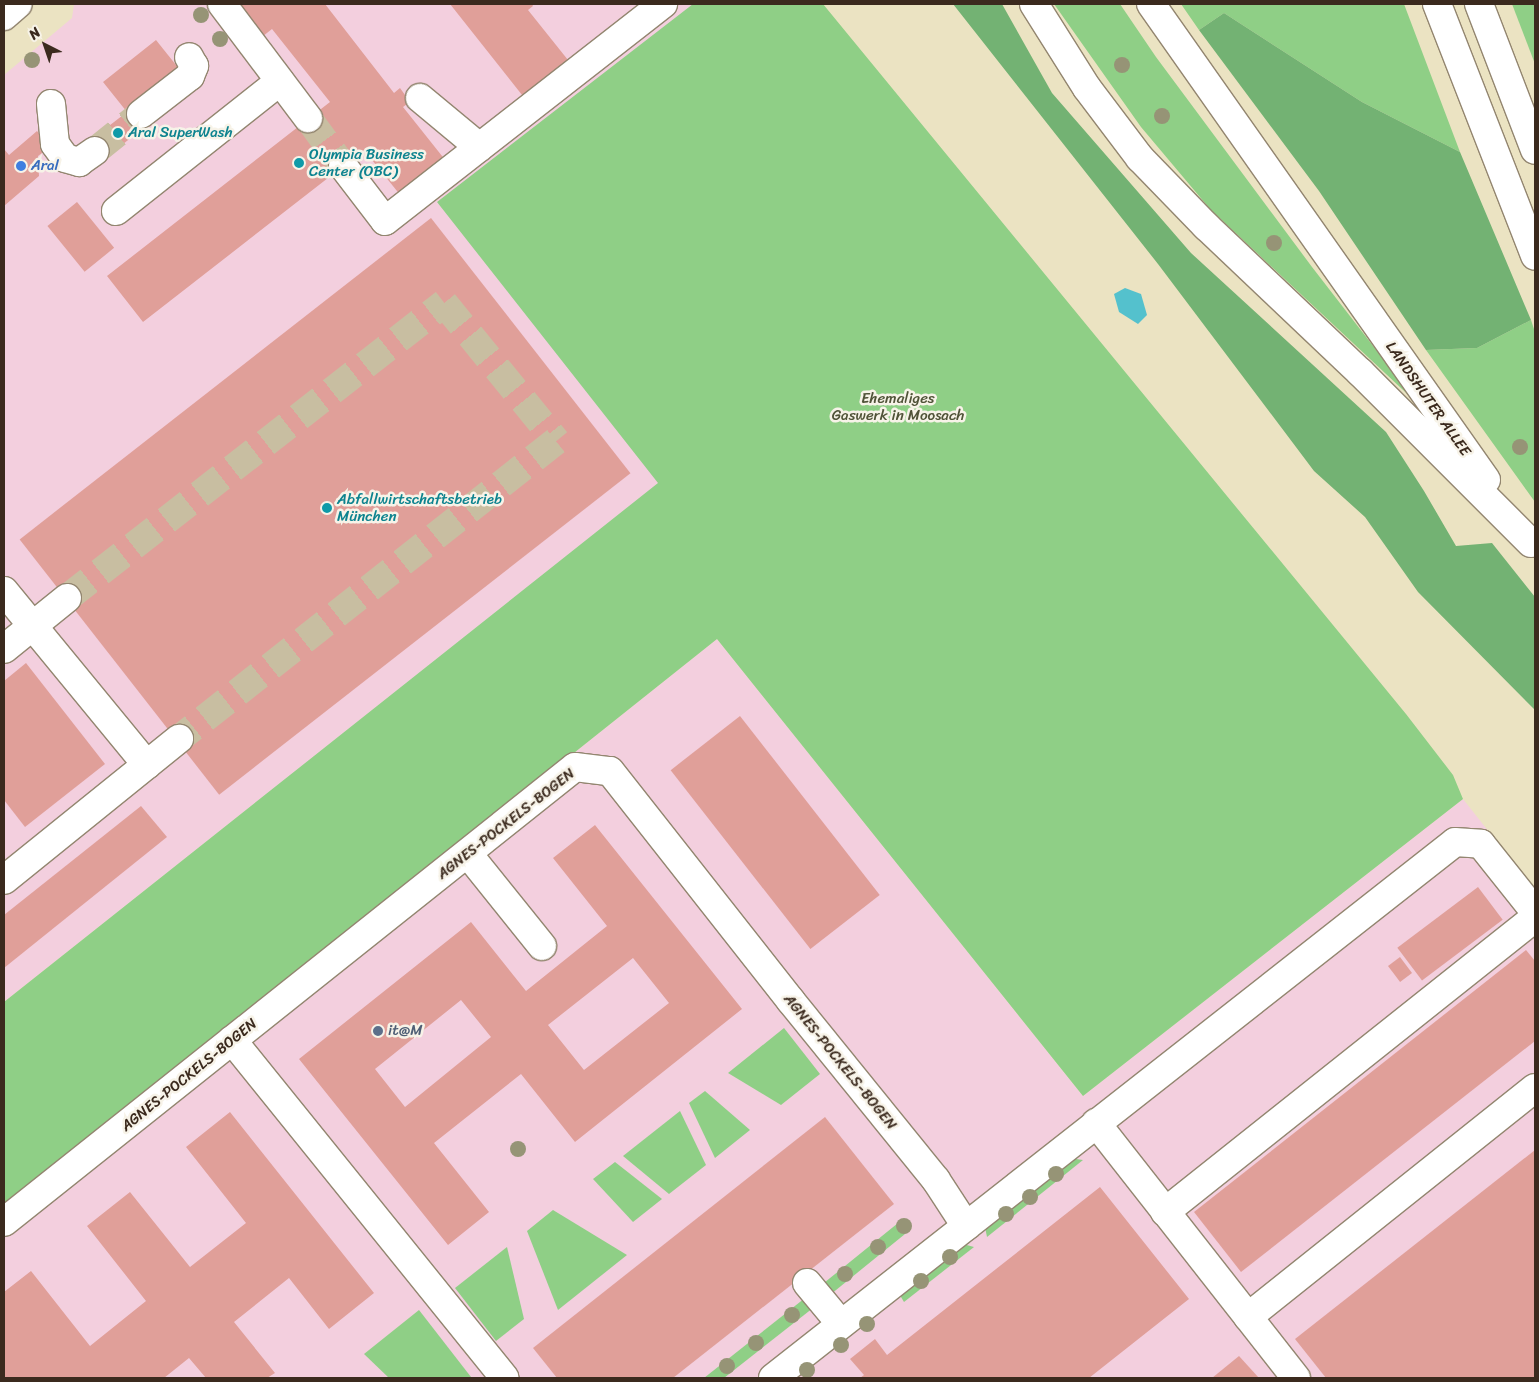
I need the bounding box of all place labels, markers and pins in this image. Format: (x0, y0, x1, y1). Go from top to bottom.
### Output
place label: Aral SuperWash (128, 124, 232, 142)
marker: Aral SuperWash (112, 127, 124, 139)
place label: Olympia Business Center (OBC) (309, 145, 423, 180)
place label: Aral (31, 157, 59, 175)
marker: Olympia Business Center (OBC) (293, 157, 305, 169)
marker: Aral (15, 160, 27, 172)
place label: Abfallwirtschaftsbetrieb München (337, 490, 502, 525)
marker: Abfallwirtschaftsbetrieb München (321, 502, 333, 514)
place label: it@M (388, 1022, 422, 1040)
marker: it@M (372, 1025, 384, 1037)

